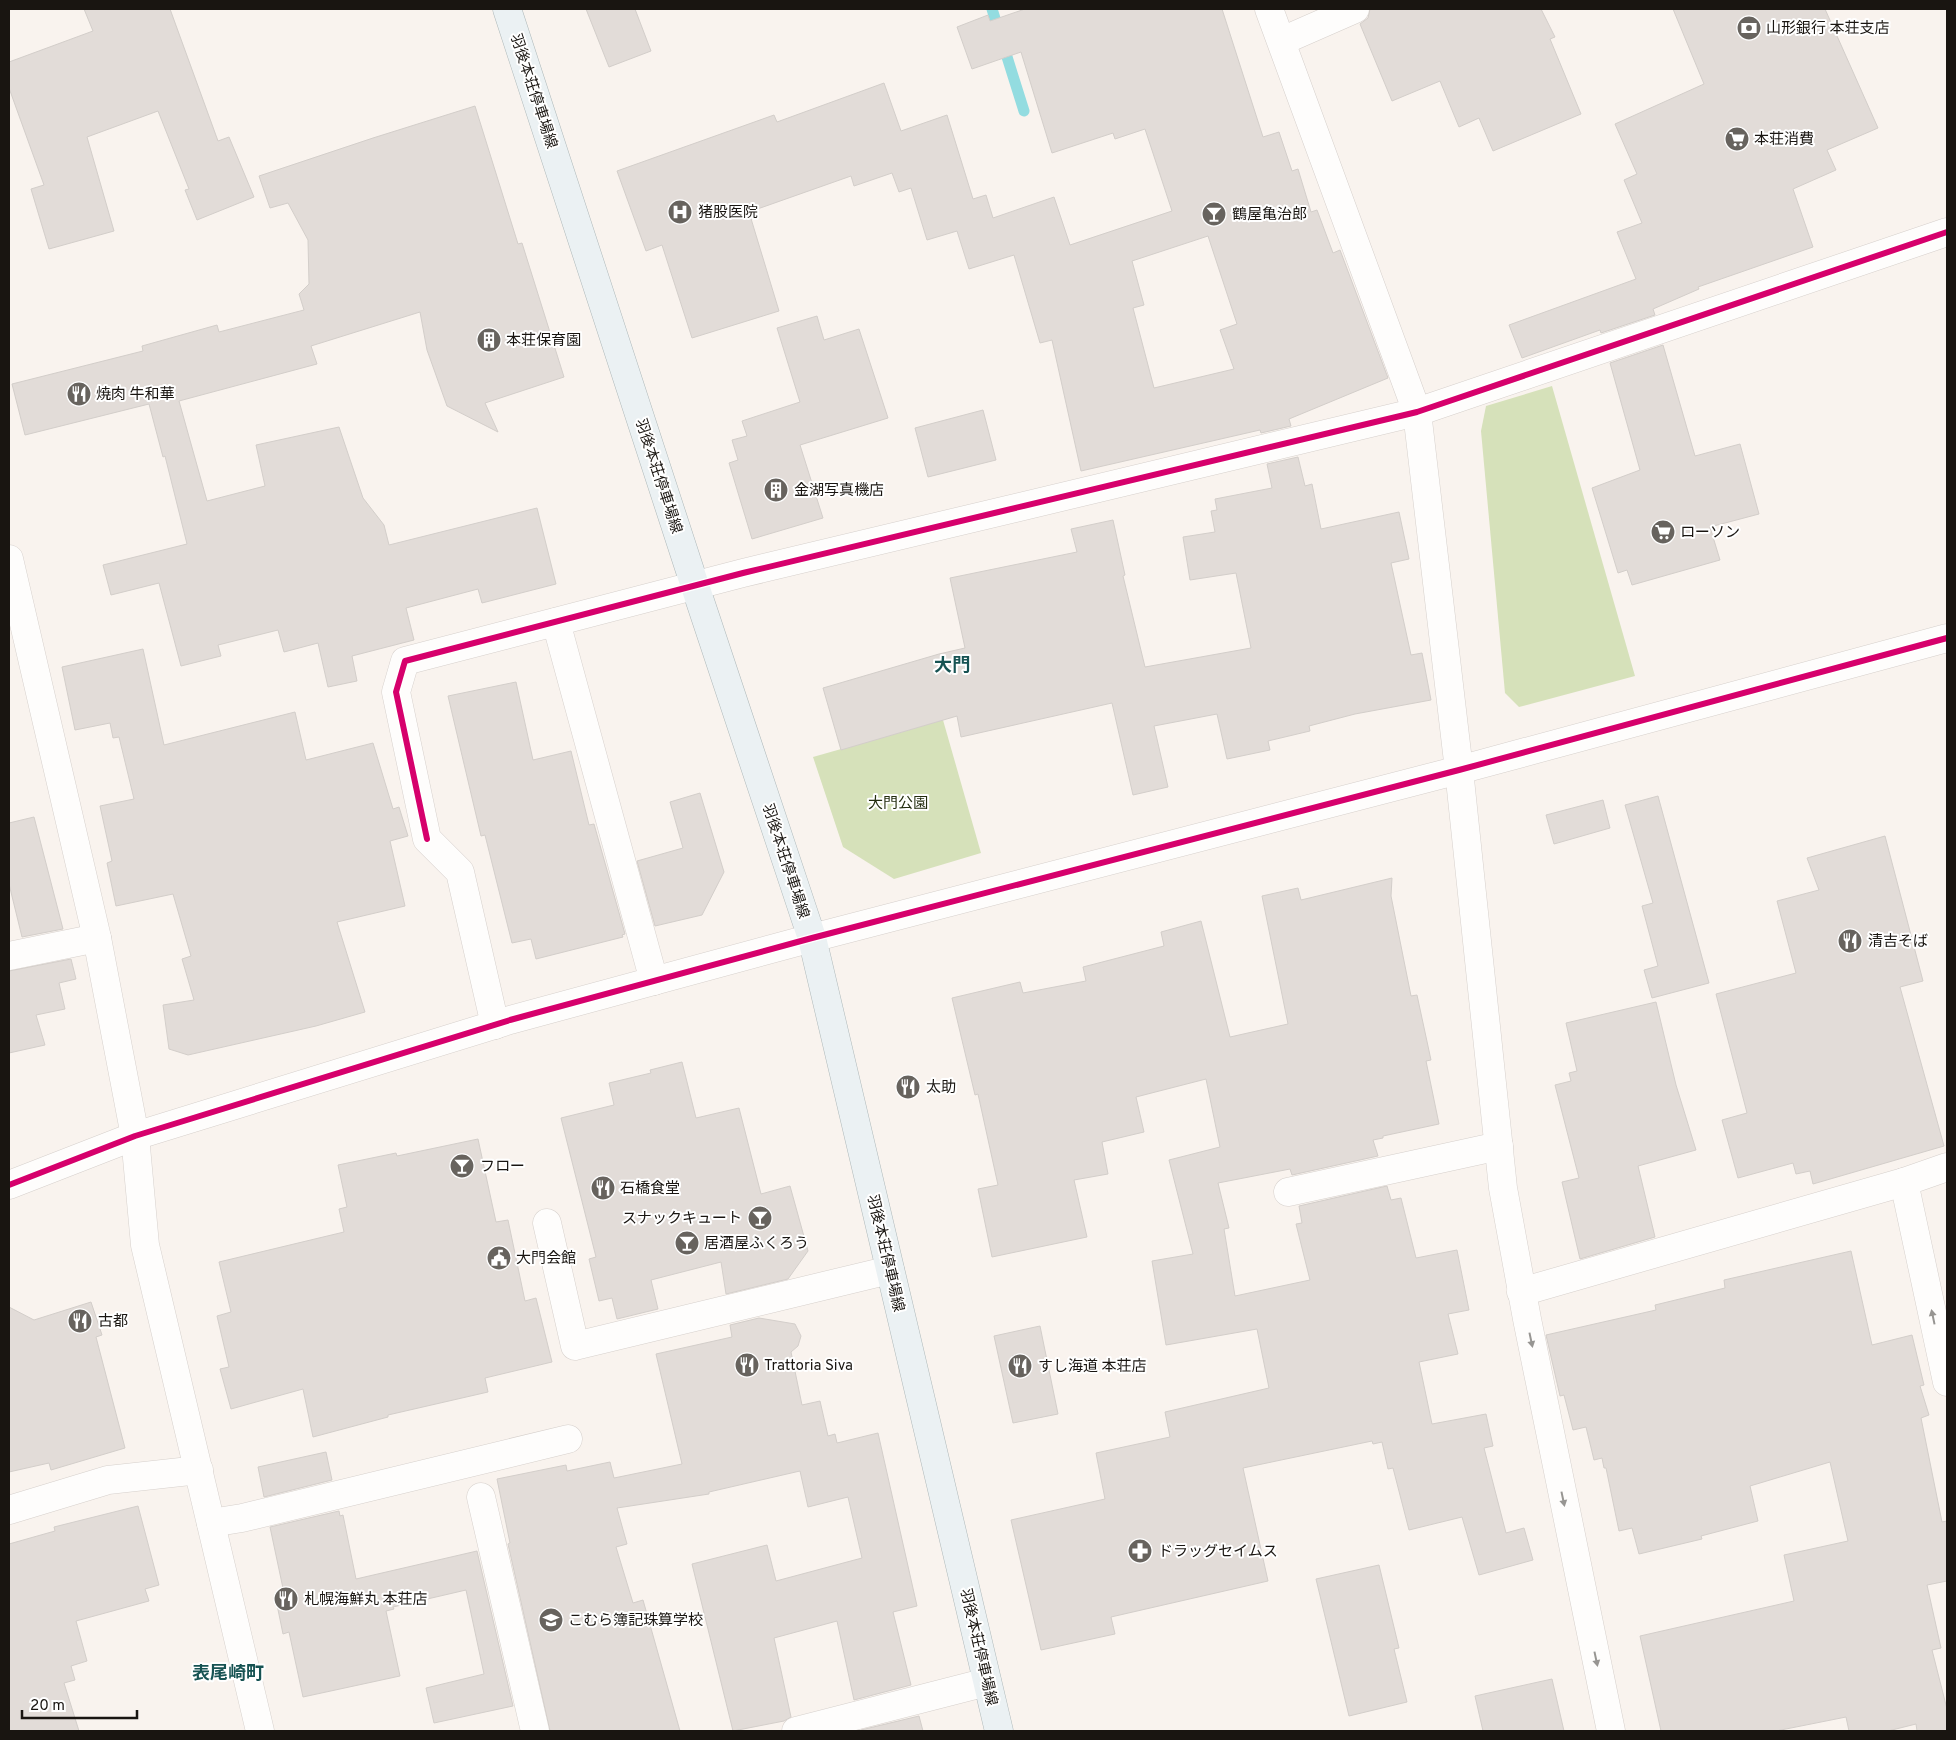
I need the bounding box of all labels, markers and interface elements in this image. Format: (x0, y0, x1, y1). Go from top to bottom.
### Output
bank icon: 山形銀行 本荘支店 (1736, 15, 1762, 41)
place label: 山形銀行 本荘支店 (1766, 20, 1890, 39)
street label: 羽後本荘停車場線 (505, 31, 560, 151)
supermarket icon: 本荘消費 (1724, 126, 1750, 152)
place label: 本荘消費 (1754, 131, 1814, 150)
hospital icon: 猪股医院 (667, 199, 693, 225)
bar icon: 鶴屋亀治郎 (1201, 201, 1227, 227)
place label: 猪股医院 (698, 204, 758, 223)
place label: 鶴屋亀治郎 (1232, 206, 1307, 225)
building icon: 本荘保育園 (476, 327, 502, 353)
place label: 本荘保育園 (506, 332, 581, 351)
restaurant icon: 焼肉 牛和華 (66, 381, 92, 407)
place label: 焼肉 牛和華 (96, 386, 175, 405)
street label: 羽後本荘停車場線 (630, 416, 685, 536)
building icon: 金湖写真機店 (763, 477, 789, 503)
place label: 金湖写真機店 (794, 481, 884, 501)
supermarket icon: ローソン (1650, 519, 1676, 545)
place label: ローソン (1680, 524, 1740, 543)
district label: 大門 (934, 655, 970, 678)
park label: 大門公園 (868, 795, 928, 814)
street label: 羽後本荘停車場線 (757, 801, 812, 921)
restaurant icon: 清吉そば (1837, 928, 1863, 954)
place label: 清吉そば (1868, 933, 1928, 952)
restaurant icon: 太助 (895, 1074, 921, 1100)
place label: 太助 (926, 1079, 956, 1098)
bar icon: フロー (449, 1153, 475, 1179)
place label: フロー (480, 1158, 525, 1177)
restaurant icon: 石橋食堂 (590, 1175, 616, 1201)
place label: 石橋食堂 (620, 1180, 680, 1199)
street label: 羽後本荘停車場線 (862, 1193, 907, 1314)
bar icon: スナックキュート (747, 1205, 773, 1231)
place label: スナックキュート (622, 1210, 742, 1229)
bar icon: 居酒屋ふくろう (674, 1230, 700, 1256)
place label: 居酒屋ふくろう (704, 1235, 809, 1254)
public building icon: 大門会館 (486, 1245, 512, 1271)
place label: 大門会館 (516, 1250, 576, 1269)
restaurant icon: 古都 (67, 1308, 93, 1334)
one-way arrow (1929, 1309, 1937, 1325)
place label: 古都 (98, 1313, 128, 1332)
one-way arrow (1527, 1333, 1535, 1348)
restaurant icon: Trattoria Siva (734, 1352, 760, 1378)
restaurant icon: すし海道 本荘店 (1007, 1353, 1033, 1379)
place label: Trattoria Siva (764, 1357, 853, 1376)
place label: すし海道 本荘店 (1038, 1358, 1147, 1377)
one-way arrow (1560, 1492, 1568, 1508)
pharmacy icon: ドラッグセイムス (1127, 1538, 1153, 1564)
place label: ドラッグセイムス (1158, 1543, 1278, 1562)
restaurant icon: 札幌海鮮丸 本荘店 (273, 1586, 299, 1612)
street label: 羽後本荘停車場線 (955, 1587, 1000, 1708)
place label: 札幌海鮮丸 本荘店 (304, 1591, 428, 1610)
school or university icon: こむら簿記珠算学校 (538, 1607, 564, 1633)
place label: こむら簿記珠算学校 (568, 1612, 703, 1631)
one-way arrow (1592, 1651, 1600, 1666)
district label: 表尾崎町 (192, 1663, 264, 1686)
scale bar (22, 1688, 138, 1720)
text: 20 m (30, 1697, 65, 1716)

